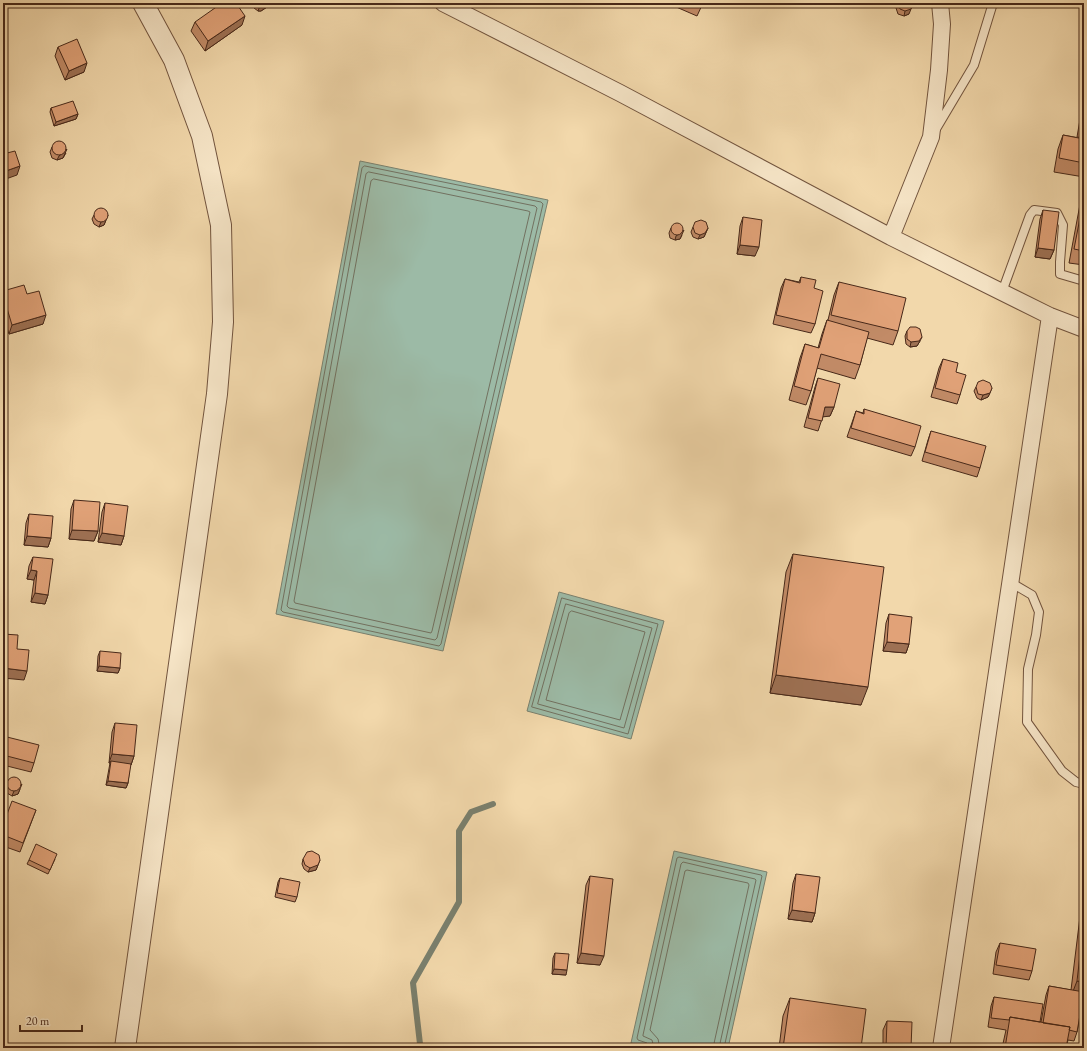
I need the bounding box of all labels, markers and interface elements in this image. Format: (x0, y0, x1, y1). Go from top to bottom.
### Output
scale bar (20, 1007, 82, 1033)
text: 20 m (26, 1013, 50, 1029)

